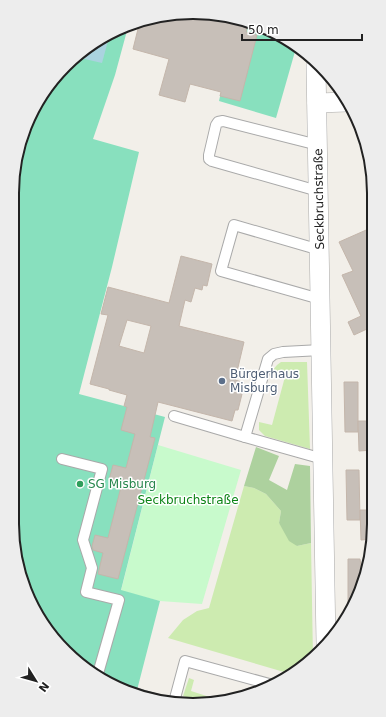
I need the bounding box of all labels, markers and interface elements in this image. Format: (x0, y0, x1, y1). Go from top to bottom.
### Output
scale bar (242, 16, 362, 42)
text: 50 m (248, 23, 279, 37)
street label: Seckbruchstraße (311, 148, 327, 250)
place label: Bürgerhaus Misburg (230, 367, 299, 395)
marker: Bürgerhaus Misburg (217, 376, 227, 386)
place label: SG Misburg (88, 477, 156, 491)
marker: SG Misburg (75, 479, 85, 489)
park label: Seckbruchstraße (137, 493, 239, 507)
north arrow (16, 661, 56, 701)
text: N (36, 679, 52, 694)

